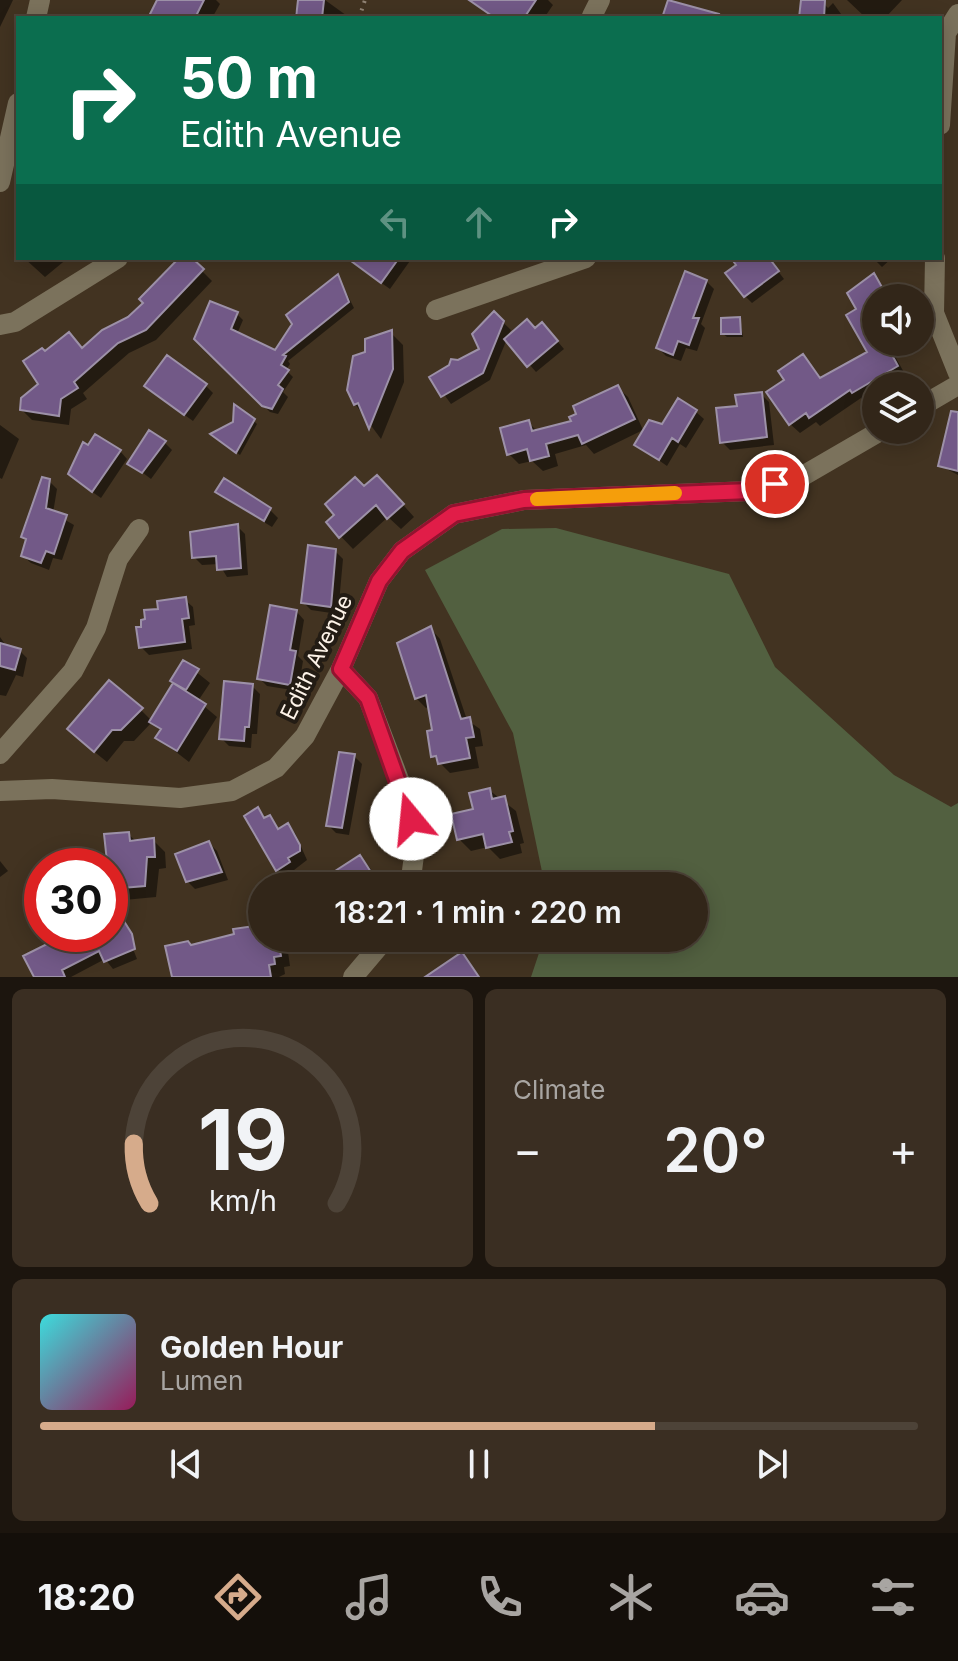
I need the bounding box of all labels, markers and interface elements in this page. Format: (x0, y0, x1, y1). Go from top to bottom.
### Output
text: 50 m (180, 44, 318, 112)
icon: right (48, 48, 152, 152)
text: Edith Avenue (180, 112, 402, 156)
icon: left (373, 200, 417, 244)
icon: ahead (457, 200, 501, 244)
icon: right (541, 200, 585, 244)
map controls (862, 284, 934, 444)
button: sound (862, 284, 934, 356)
button: layers (862, 372, 934, 444)
pin (741, 450, 809, 518)
icon: arrive (753, 462, 797, 506)
street label: Edith Avenue (275, 590, 357, 724)
position arrow (369, 777, 453, 861)
speed limit sign: 30 (24, 848, 128, 952)
text: 18:21 · 1 min · 220 m (334, 894, 622, 930)
text: Climate (513, 1074, 605, 1105)
text: 19 (198, 1089, 287, 1190)
text: 20° (663, 1114, 768, 1186)
text: − (513, 1123, 542, 1177)
text: + (889, 1123, 918, 1177)
text: km/h (209, 1183, 276, 1218)
text: Golden Hour (160, 1329, 343, 1365)
text: Lumen (160, 1365, 243, 1396)
icon: previous (164, 1442, 208, 1486)
icon: pause (457, 1442, 501, 1486)
icon: next (750, 1442, 794, 1486)
icon: directions (210, 1569, 266, 1625)
icon: music (341, 1569, 397, 1625)
icon: phone (472, 1569, 528, 1625)
icon: climate (603, 1569, 659, 1625)
icon: car (734, 1569, 790, 1625)
icon: filters (865, 1569, 921, 1625)
text: 18:20 (37, 1575, 135, 1619)

